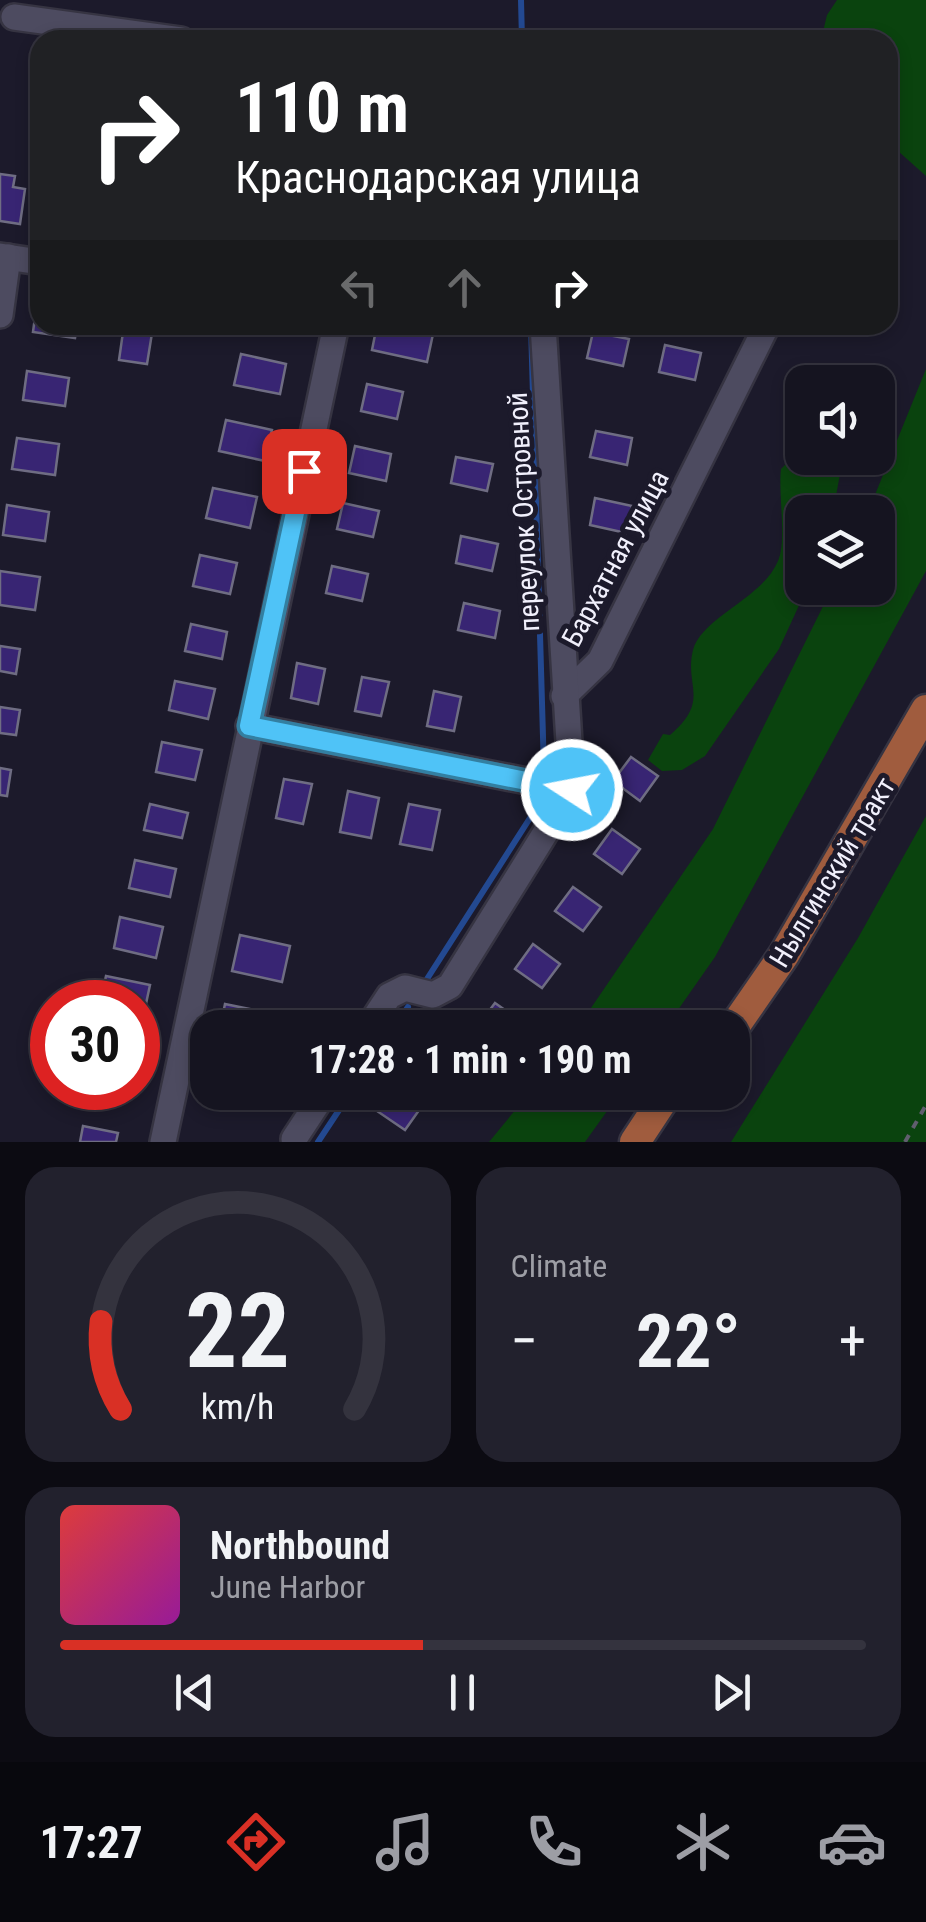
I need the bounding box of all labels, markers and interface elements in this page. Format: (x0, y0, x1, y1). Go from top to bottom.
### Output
text: 110 m (235, 67, 409, 149)
icon: right (70, 70, 200, 200)
text: Краснодарская улица (235, 151, 641, 204)
icon: left (332, 260, 387, 315)
icon: ahead (437, 260, 492, 315)
icon: right (542, 260, 597, 315)
map controls (785, 365, 895, 605)
button: sound (785, 365, 895, 475)
street label: переулок Островной (501, 391, 546, 633)
pin (262, 429, 347, 514)
icon: arrive (277, 444, 332, 499)
street label: Бархатная улица (555, 464, 676, 652)
button: layers (785, 495, 895, 605)
position arrow (520, 738, 624, 842)
street label: Нылгинский тракт (763, 771, 902, 973)
speed limit sign: 30 (30, 980, 160, 1110)
text: 17:28 · 1 min · 190 m (309, 1038, 631, 1082)
text: Climate (511, 1247, 607, 1285)
text: 22 (185, 1271, 290, 1392)
text: 22° (636, 1297, 741, 1385)
text: − (511, 1309, 538, 1373)
text: + (839, 1309, 866, 1373)
text: km/h (201, 1386, 275, 1428)
text: Northbound (210, 1524, 390, 1568)
text: June Harbor (210, 1568, 365, 1606)
icon: previous (167, 1665, 222, 1720)
icon: pause (435, 1665, 490, 1720)
icon: next (704, 1665, 759, 1720)
icon: directions (221, 1807, 291, 1877)
icon: music (370, 1807, 440, 1877)
icon: phone (519, 1807, 589, 1877)
icon: climate (668, 1807, 738, 1877)
icon: car (817, 1807, 887, 1877)
text: 17:27 (39, 1816, 143, 1869)

